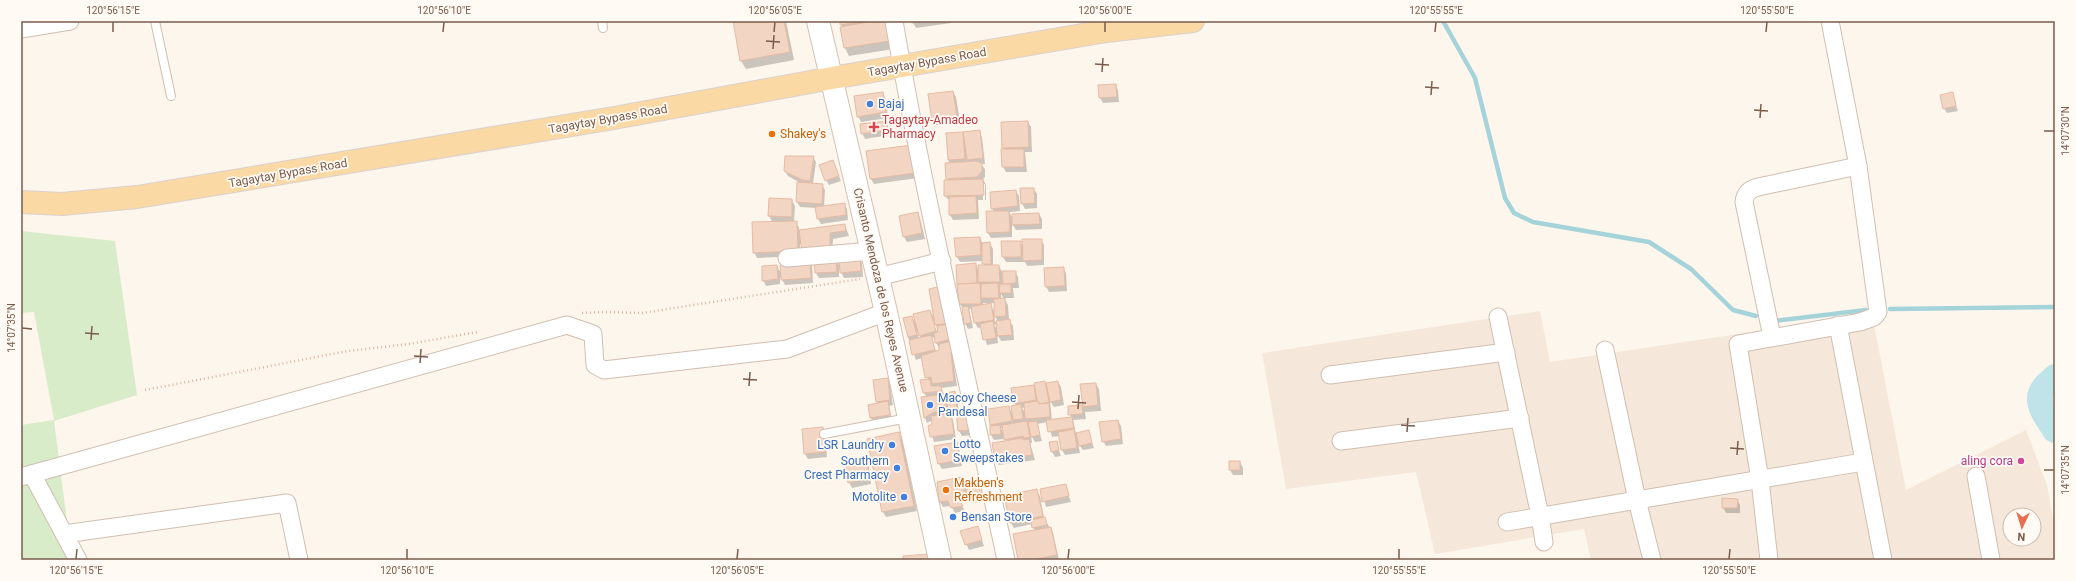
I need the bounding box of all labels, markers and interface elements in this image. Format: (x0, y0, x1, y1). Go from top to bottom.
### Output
text: 120°56'15"E (86, 5, 140, 16)
text: 120°56'10"E (417, 5, 471, 16)
text: 120°56'05"E (748, 5, 802, 16)
text: 120°56'00"E (1078, 5, 1132, 16)
text: 120°55'55"E (1409, 5, 1463, 16)
text: 120°55'50"E (1740, 5, 1794, 16)
street label: Tagaytay Bypass Road (867, 45, 987, 79)
place label: Bajaj (878, 97, 904, 111)
marker: Bajaj (865, 99, 875, 109)
street label: Tagaytay Bypass Road (548, 102, 668, 136)
text: 14°07'30"N (2060, 106, 2071, 156)
place label: Tagaytay-Amadeo Pharmacy (882, 113, 978, 141)
marker: Tagaytay-Amadeo Pharmacy (869, 122, 879, 132)
place label: Shakey's (780, 127, 826, 141)
marker: Shakey's (767, 129, 777, 139)
street label: Tagaytay Bypass Road (228, 156, 348, 190)
street label: Crisanto Mendoza de los Reyes Avenue (851, 186, 911, 394)
text: 14°07'35"N (6, 303, 17, 353)
place label: Macoy Cheese Pandesal (938, 391, 1016, 419)
marker: Macoy Cheese Pandesal (925, 400, 935, 410)
place label: Lotto Sweepstakes (953, 437, 1024, 465)
place label: LSR Laundry (817, 438, 884, 452)
marker: LSR Laundry (887, 440, 897, 450)
text: 14°07'35"N (2060, 445, 2071, 495)
marker: Lotto Sweepstakes (940, 446, 950, 456)
place label: Southern Crest Pharmacy (804, 454, 889, 482)
place label: aling cora (1961, 454, 2013, 468)
marker: aling cora (2016, 456, 2026, 466)
marker: Southern Crest Pharmacy (892, 463, 902, 473)
place label: Makben's Refreshment (954, 476, 1023, 504)
marker: Makben's Refreshment (941, 485, 951, 495)
place label: Motolite (852, 490, 896, 504)
marker: Motolite (899, 492, 909, 502)
north arrow (2002, 507, 2042, 547)
place label: Bensan Store (961, 510, 1032, 524)
marker: Bensan Store (948, 512, 958, 522)
text: N (2017, 530, 2026, 543)
text: 120°56'15"E (49, 565, 103, 576)
text: 120°56'10"E (380, 565, 434, 576)
text: 120°56'05"E (710, 565, 764, 576)
text: 120°56'00"E (1041, 565, 1095, 576)
text: 120°55'55"E (1372, 565, 1426, 576)
text: 120°55'50"E (1702, 565, 1756, 576)

